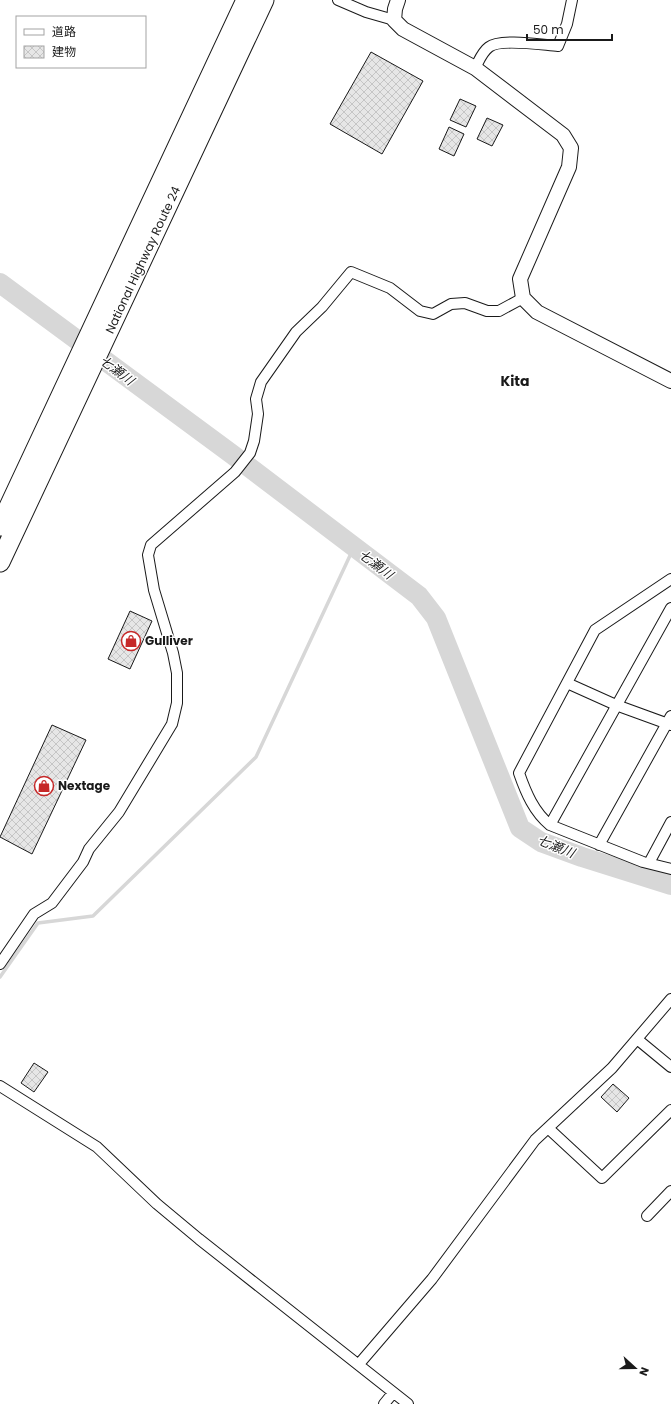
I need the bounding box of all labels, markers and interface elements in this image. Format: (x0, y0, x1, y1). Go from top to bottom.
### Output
legend (16, 16, 146, 68)
scale bar (527, 16, 612, 42)
text: 50 m (533, 21, 564, 38)
text: 道路 (52, 23, 76, 40)
text: 建物 (52, 43, 76, 60)
street label: National Highway Route 24 (101, 183, 184, 336)
water label: 七瀬川 (95, 351, 140, 391)
district label: Kita (500, 371, 530, 391)
water label: 七瀬川 (354, 545, 399, 585)
shop icon: Gulliver (120, 630, 142, 652)
place label: Gulliver (145, 632, 193, 649)
shop icon: Nextage (33, 775, 55, 797)
place label: Nextage (58, 777, 111, 794)
water label: 七瀬川 (534, 830, 579, 863)
north arrow (615, 1348, 655, 1388)
text: N (635, 1365, 653, 1378)

